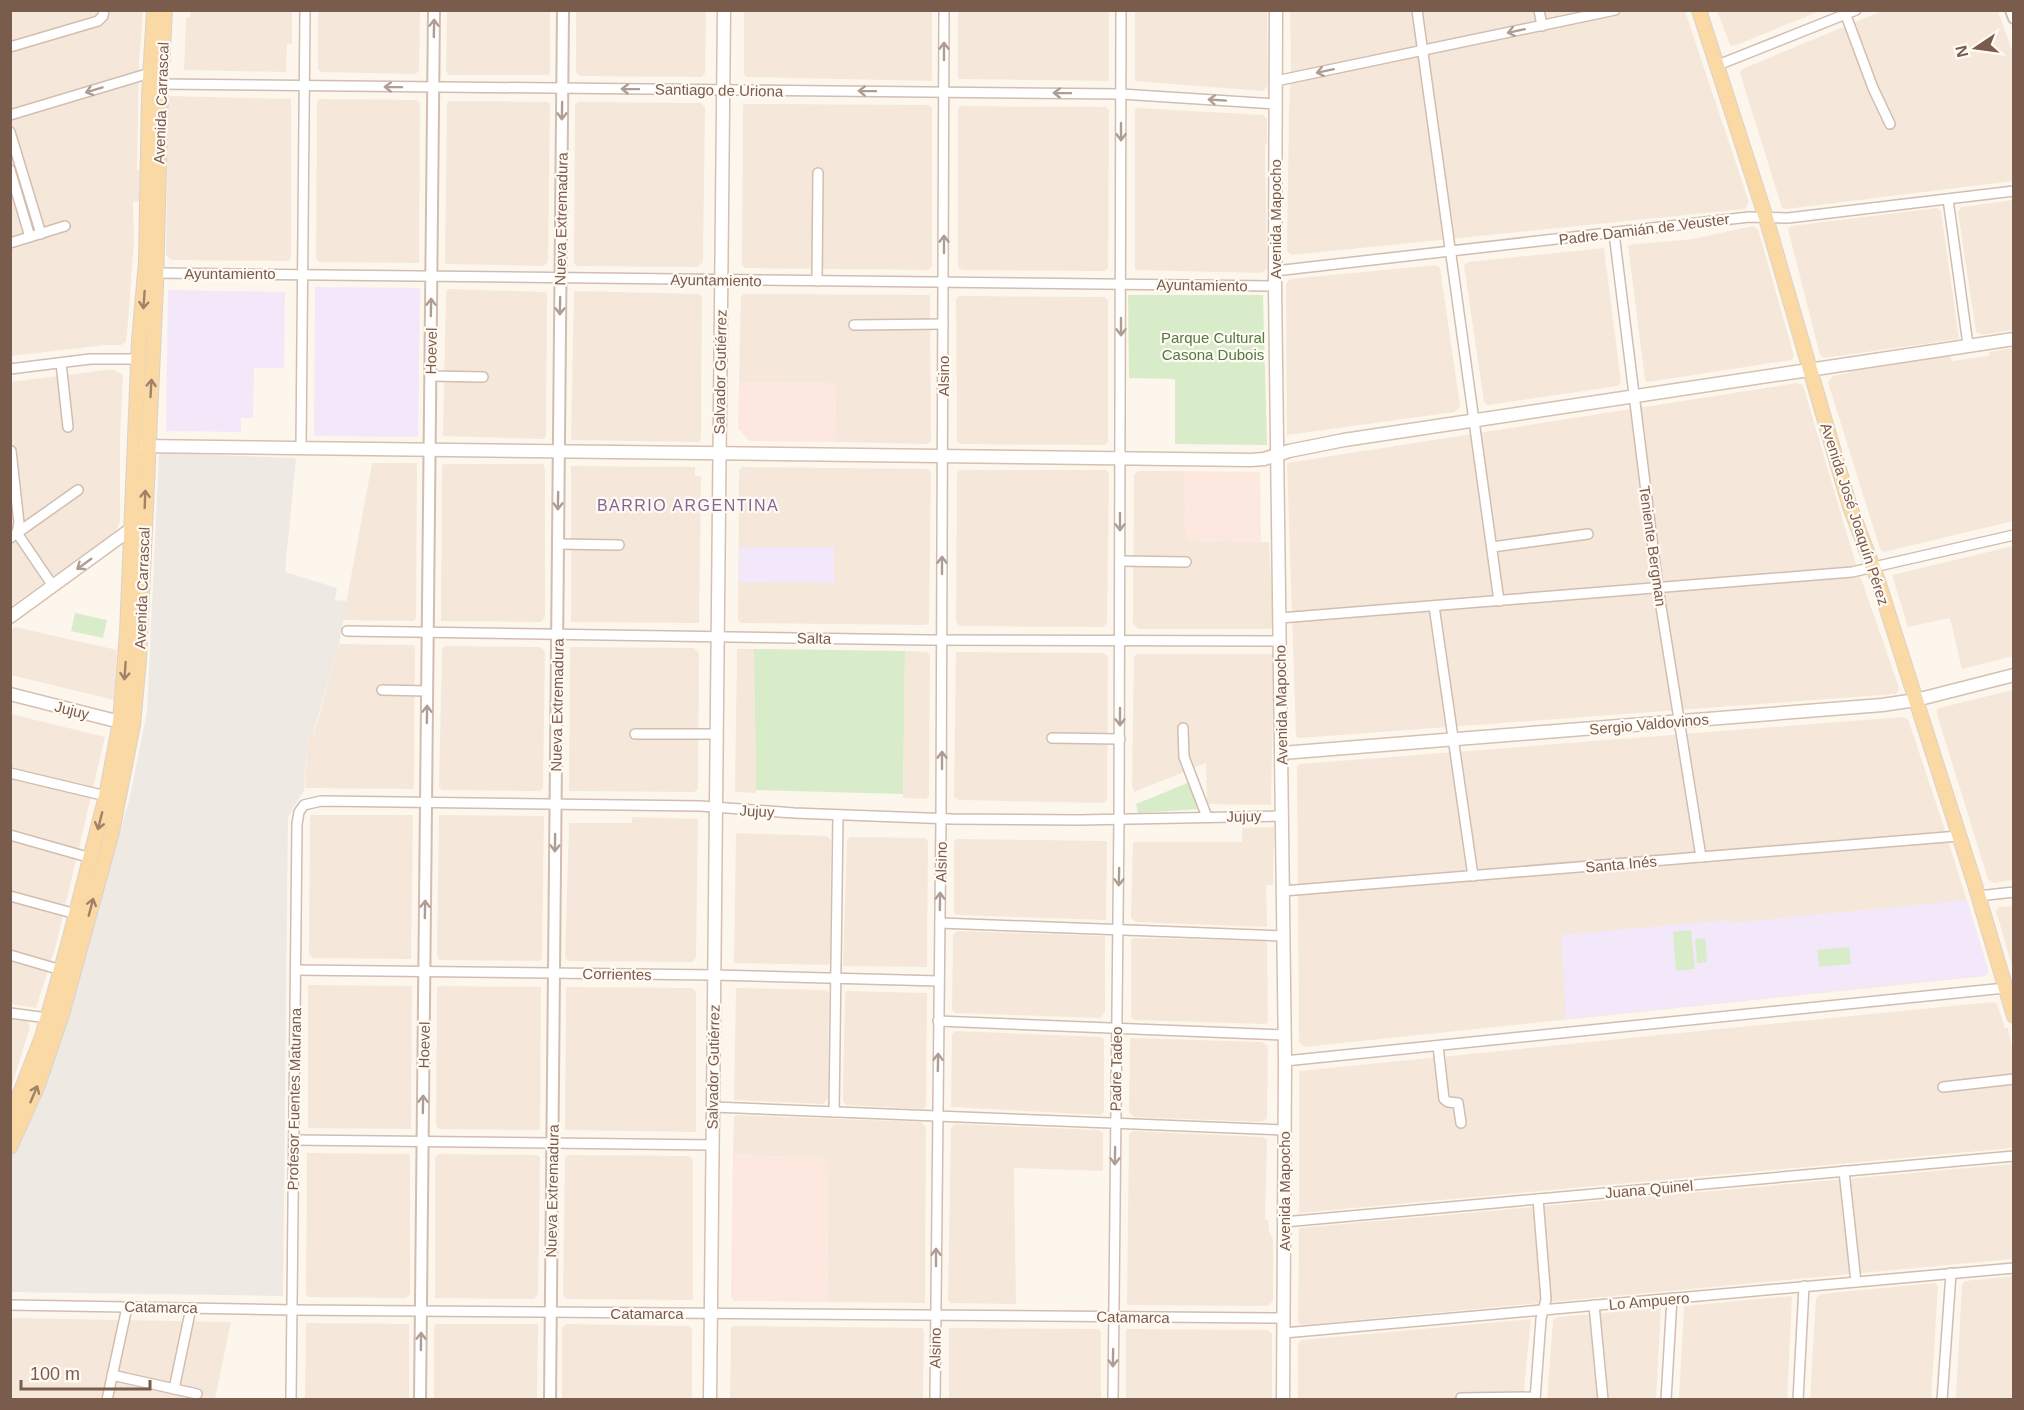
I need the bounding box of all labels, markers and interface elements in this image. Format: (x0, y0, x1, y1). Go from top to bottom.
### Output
north arrow (1946, 18, 2006, 78)
one-way arrow (428, 19, 440, 39)
one-way arrow (1507, 26, 1527, 37)
street label: Avenida Carrascal (150, 42, 172, 164)
one-way arrow (938, 42, 950, 62)
text: N (1952, 44, 1971, 59)
one-way arrow (1316, 65, 1335, 77)
street label: Santiago de Uriona (655, 80, 784, 100)
one-way arrow (384, 81, 404, 93)
one-way arrow (621, 83, 641, 95)
one-way arrow (85, 85, 104, 96)
one-way arrow (858, 85, 878, 97)
one-way arrow (1053, 87, 1073, 99)
one-way arrow (1208, 94, 1228, 105)
one-way arrow (556, 100, 568, 120)
one-way arrow (1115, 121, 1127, 141)
street label: Nueva Extremadura (551, 152, 571, 286)
street label: Avenida Mapocho (1267, 159, 1284, 279)
street label: Padre Damián de Veuster (1558, 210, 1730, 248)
one-way arrow (938, 235, 950, 255)
street label: Ayuntamiento (184, 265, 276, 282)
street label: Ayuntamiento (670, 271, 762, 289)
street label: Ayuntamiento (1156, 276, 1248, 294)
one-way arrow (138, 289, 149, 309)
one-way arrow (554, 295, 566, 315)
one-way arrow (425, 298, 437, 318)
street label: Salvador Gutiérrez (710, 309, 730, 435)
one-way arrow (1115, 316, 1127, 336)
street label: Hoevel (422, 328, 440, 374)
park label: Parque Cultural Casona Dubois (1161, 329, 1265, 363)
street label: Alsino (935, 356, 952, 396)
one-way arrow (145, 378, 156, 398)
street label: Avenida José Joaquín Pérez (1817, 421, 1893, 607)
street label: Teniente Bergman (1636, 485, 1670, 607)
one-way arrow (140, 490, 151, 510)
one-way arrow (553, 490, 564, 510)
district label: BARRIO ARGENTINA (597, 497, 779, 514)
one-way arrow (1114, 511, 1126, 531)
street label: Avenida Carrascal (131, 527, 153, 649)
one-way arrow (936, 556, 948, 576)
one-way arrow (76, 557, 92, 570)
street label: Salta (797, 629, 832, 647)
street label: Nueva Extremadura (547, 638, 567, 772)
street label: Avenida Mapocho (1271, 645, 1291, 765)
one-way arrow (119, 661, 130, 681)
street label: Jujuy (53, 698, 92, 723)
one-way arrow (421, 705, 433, 725)
one-way arrow (1114, 706, 1126, 726)
street label: Sergio Valdovinos (1589, 710, 1709, 738)
one-way arrow (936, 751, 948, 771)
street label: Jujuy (739, 802, 775, 820)
street label: Jujuy (1226, 807, 1262, 825)
one-way arrow (94, 811, 106, 830)
one-way arrow (549, 832, 561, 852)
street label: Alsino (932, 841, 950, 883)
street label: Santa Inés (1585, 852, 1657, 876)
one-way arrow (1113, 867, 1125, 887)
one-way arrow (934, 892, 946, 912)
one-way arrow (86, 898, 97, 917)
one-way arrow (419, 900, 431, 920)
street label: Corrientes (582, 965, 652, 983)
street label: Salvador Gutiérrez (703, 1004, 723, 1130)
street label: Profesor Fuentes Maturana (284, 1007, 304, 1190)
street label: Hoevel (415, 1022, 433, 1068)
street label: Padre Tadeo (1107, 1026, 1125, 1112)
one-way arrow (932, 1052, 944, 1072)
one-way arrow (29, 1085, 40, 1103)
one-way arrow (417, 1095, 429, 1115)
street label: Nueva Extremadura (542, 1124, 562, 1258)
street label: Avenida Mapocho (1276, 1131, 1293, 1251)
one-way arrow (1109, 1146, 1121, 1166)
street label: Juana Quinel (1604, 1177, 1694, 1201)
one-way arrow (930, 1247, 942, 1267)
street label: Lo Ampuero (1608, 1289, 1690, 1313)
street label: Catamarca (124, 1298, 198, 1316)
street label: Catamarca (610, 1305, 684, 1322)
street label: Catamarca (1096, 1308, 1170, 1326)
street label: Alsino (926, 1327, 944, 1369)
one-way arrow (415, 1332, 426, 1352)
one-way arrow (1107, 1348, 1119, 1368)
scale bar (21, 1353, 150, 1391)
text: 100 m (30, 1364, 80, 1384)

